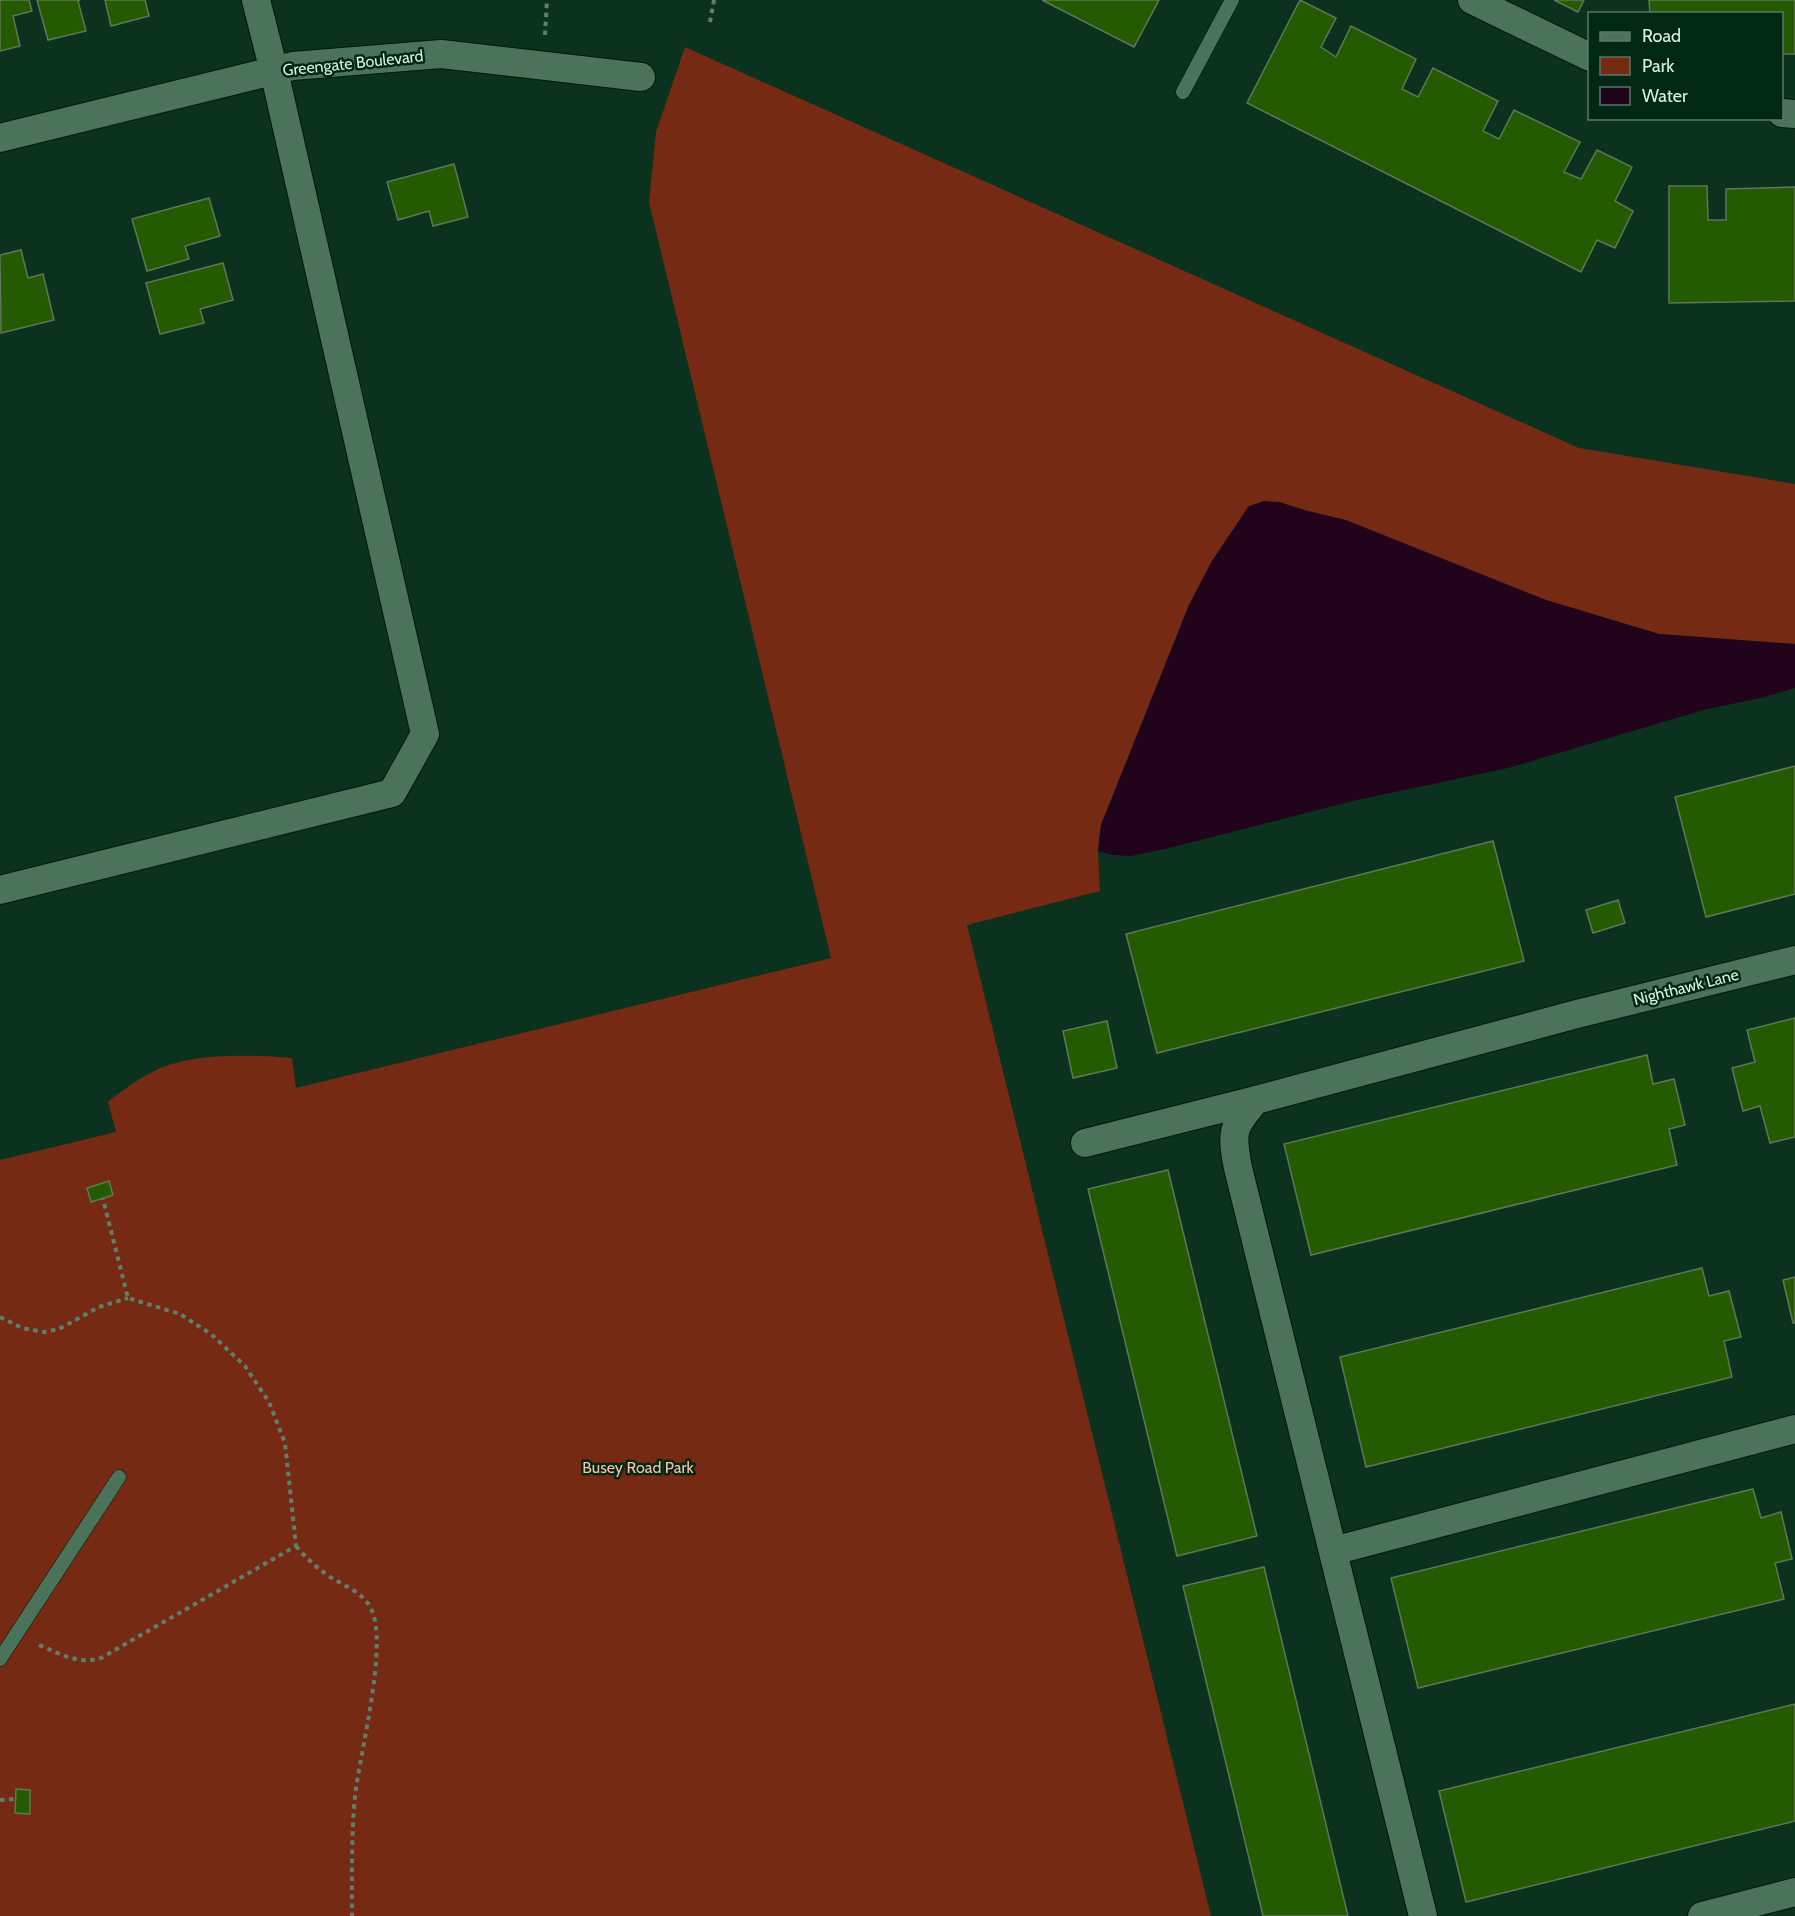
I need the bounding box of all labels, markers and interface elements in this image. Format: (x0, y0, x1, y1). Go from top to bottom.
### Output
legend (1588, 12, 1783, 120)
text: Road (1642, 25, 1681, 47)
street label: Greengate Boulevard (282, 46, 424, 80)
text: Park (1642, 55, 1675, 77)
text: Water (1642, 85, 1688, 107)
street label: Nighthawk Lane (1631, 965, 1741, 1009)
park label: Busey Road Park (582, 1458, 695, 1477)

